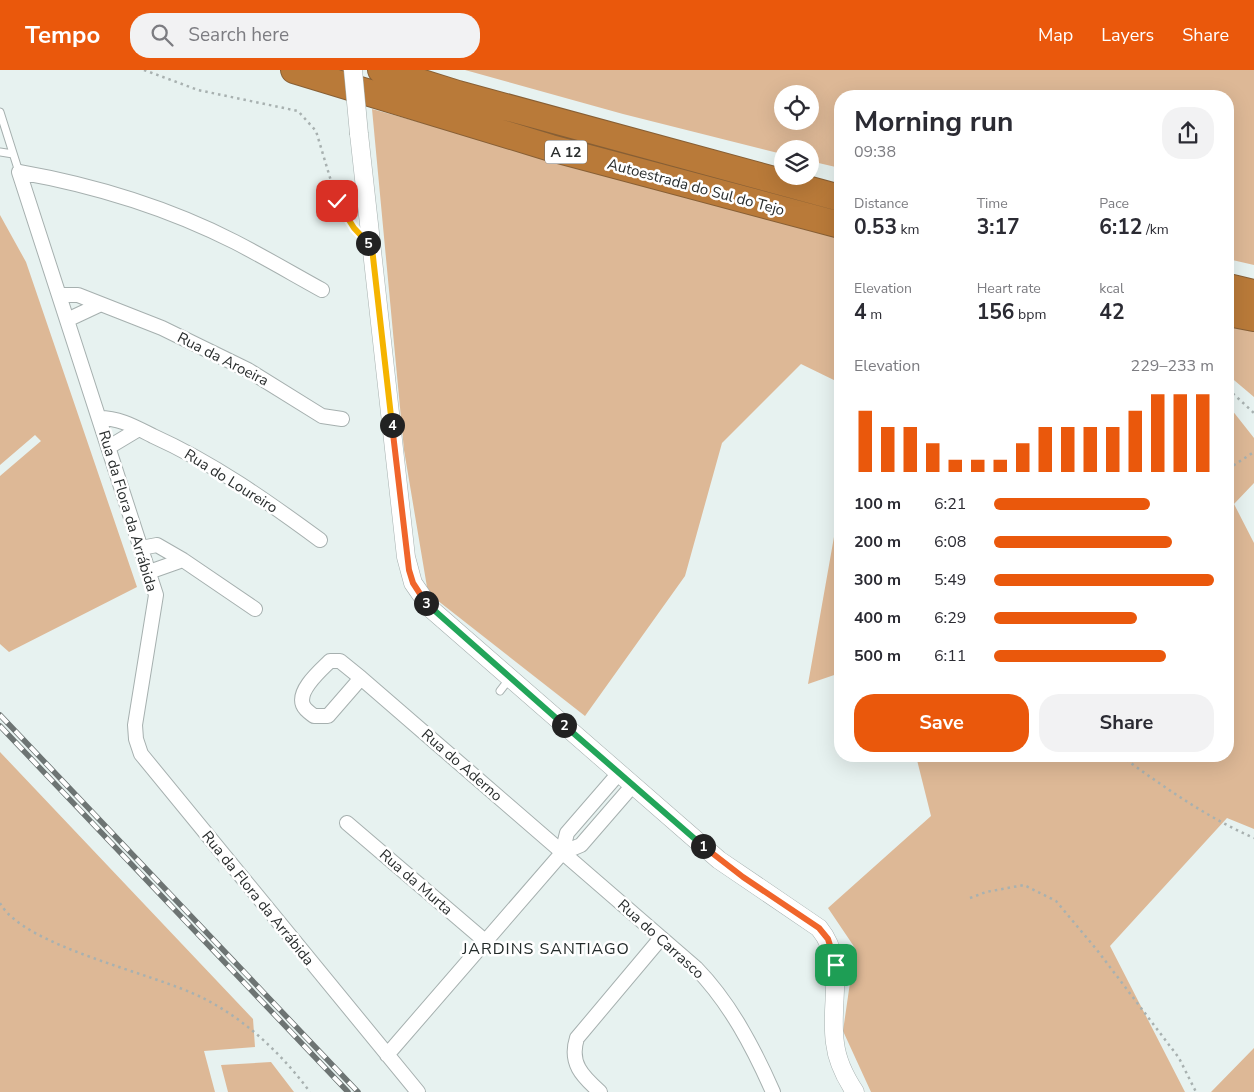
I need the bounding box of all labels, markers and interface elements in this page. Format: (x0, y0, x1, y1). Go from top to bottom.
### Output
search box (130, 13, 480, 58)
text: Tempo (25, 19, 100, 51)
icon: search (148, 21, 176, 49)
text: Search here (188, 22, 289, 48)
text: Map (1038, 23, 1073, 47)
text: Layers (1101, 23, 1154, 47)
text: Share (1182, 23, 1229, 47)
map controls (774, 85, 819, 185)
button: locate (774, 85, 819, 130)
text: Morning run (854, 103, 1013, 141)
button: share (1162, 107, 1214, 159)
road number: A 12 (545, 140, 587, 164)
button: layers (774, 140, 819, 185)
text: 09:38 (854, 141, 896, 163)
street label: Autoestrada do Sul do Tejo (605, 154, 787, 220)
pin (316, 180, 358, 222)
icon: check (323, 187, 351, 215)
text: Distance (854, 194, 908, 213)
text: Time (977, 194, 1008, 213)
text: Pace (1099, 194, 1129, 213)
text: 0.53 (854, 213, 897, 241)
text: 3:17 (977, 213, 1020, 241)
text: 6:12 (1099, 213, 1142, 241)
text: km (897, 220, 920, 239)
text: /km (1142, 220, 1169, 239)
pin: 5 (356, 230, 380, 256)
text: 5 (364, 234, 373, 253)
text: Elevation (854, 279, 912, 298)
text: Heart rate (977, 279, 1041, 298)
text: kcal (1099, 279, 1124, 298)
text: 4 (854, 298, 867, 326)
text: 156 (977, 298, 1014, 326)
text: 42 (1099, 298, 1125, 326)
text: m (867, 305, 882, 324)
text: bpm (1014, 305, 1046, 324)
street label: Rua da Aroeira (174, 327, 272, 391)
text: Elevation (854, 355, 920, 377)
text: 229–233 m (1131, 355, 1214, 377)
pin: 4 (380, 412, 404, 438)
text: 4 (388, 416, 397, 435)
street label: Rua da Flora da Arrábida (94, 428, 162, 594)
street label: Rua do Loureiro (181, 444, 281, 518)
text: 100 m (854, 493, 901, 515)
text: 6:21 (934, 493, 966, 515)
text: 200 m (854, 531, 901, 553)
text: 6:08 (934, 531, 966, 553)
text: 300 m (854, 569, 901, 591)
text: 5:49 (934, 569, 966, 591)
pin: 3 (414, 590, 438, 616)
text: 3 (422, 594, 431, 613)
text: 400 m (854, 607, 901, 629)
text: 6:29 (934, 607, 966, 629)
text: 500 m (854, 645, 901, 667)
text: 6:11 (934, 645, 966, 667)
button: Save (854, 694, 1029, 752)
button: Share (1039, 694, 1214, 752)
pin: 2 (552, 712, 576, 738)
text: 2 (560, 716, 569, 735)
street label: Rua do Aderno (417, 724, 507, 806)
street label: Rua da Flora da Arrábida (197, 826, 319, 970)
pin: 1 (690, 834, 716, 858)
text: 1 (699, 837, 708, 856)
street label: Rua da Murta (375, 845, 457, 919)
street label: Rua do Carrasco (613, 895, 709, 983)
district label: JARDINS SANTIAGO (461, 938, 630, 960)
pin (815, 944, 857, 986)
icon: arrive (822, 951, 850, 979)

